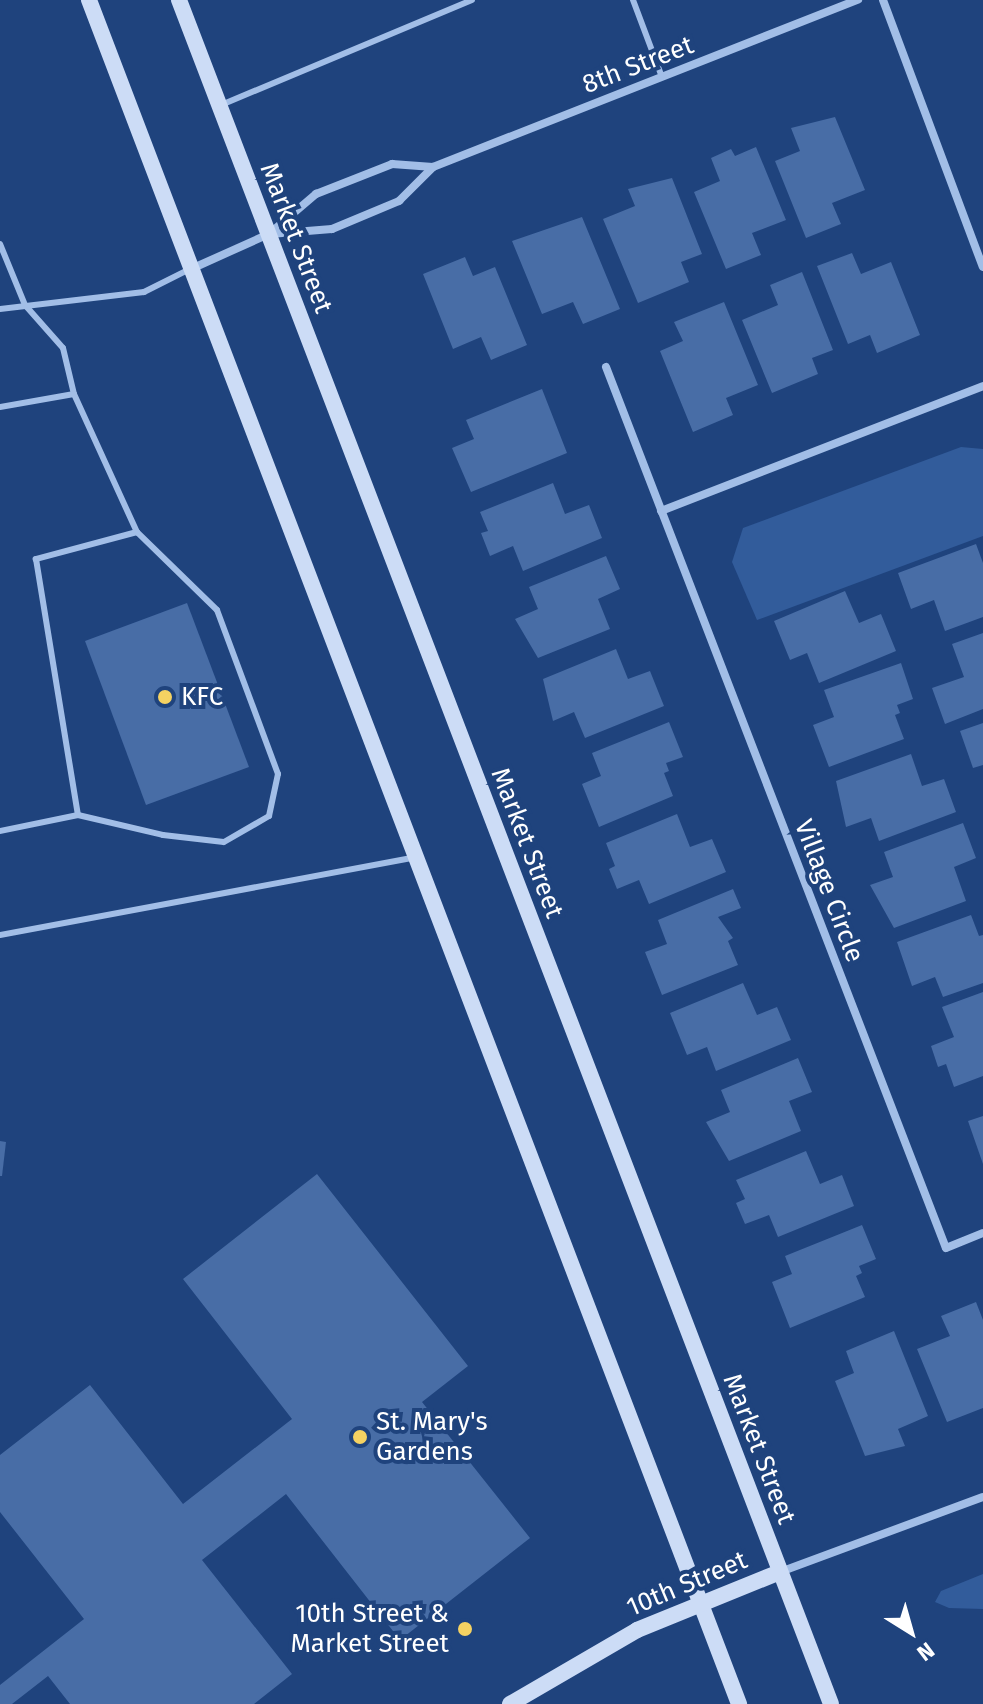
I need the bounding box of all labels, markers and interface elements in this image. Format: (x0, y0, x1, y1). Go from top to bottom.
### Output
street label: 8th Street (578, 30, 698, 100)
street label: Market Street (253, 158, 339, 318)
place label: KFC (181, 681, 223, 713)
marker: KFC (156, 688, 174, 706)
street label: Market Street (484, 763, 570, 923)
street label: Village Circle (788, 815, 870, 967)
street label: Market Street (716, 1369, 802, 1529)
place label: St. Mary's Gardens (376, 1406, 488, 1468)
marker: St. Mary's Gardens (351, 1428, 369, 1446)
street label: 10th Street (622, 1545, 752, 1623)
north arrow (871, 1592, 951, 1672)
place label: 10th Street & Market Street (291, 1598, 449, 1660)
marker: 10th Street & Market Street (456, 1620, 474, 1638)
text: N (912, 1636, 940, 1667)

